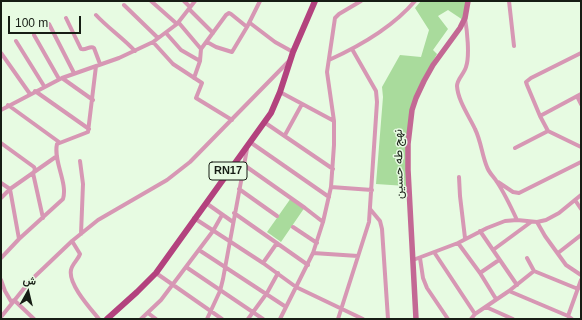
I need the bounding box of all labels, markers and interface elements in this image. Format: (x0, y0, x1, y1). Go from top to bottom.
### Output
scale bar (10, 8, 83, 34)
text: 100 m (15, 16, 48, 30)
street label: نهج طه حسين (391, 129, 407, 199)
road number: RN17 (209, 162, 247, 180)
north arrow (8, 272, 48, 312)
text: ش (22, 273, 37, 287)

